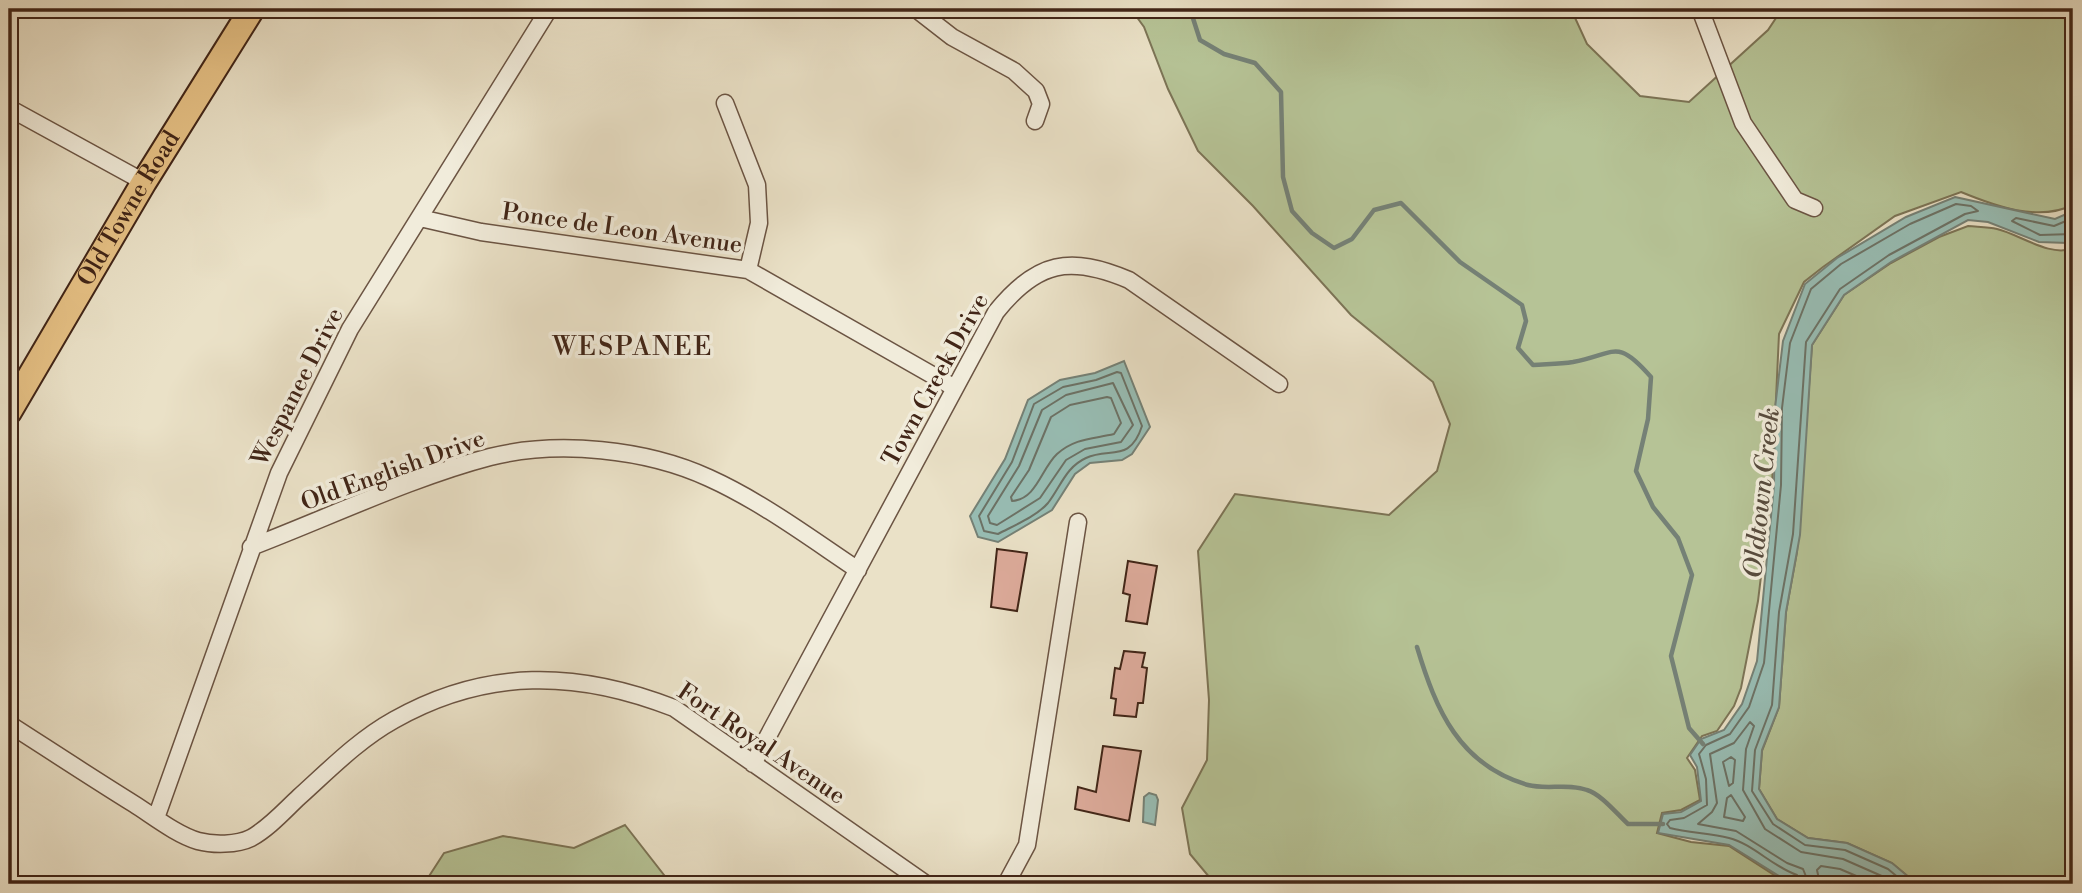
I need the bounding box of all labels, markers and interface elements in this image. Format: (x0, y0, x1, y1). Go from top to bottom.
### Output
street label: Old Towne Road (71, 125, 187, 292)
street label: Ponce de Leon Avenue (500, 197, 744, 261)
street label: Town Creek Drive (876, 288, 996, 472)
street label: Wespanee Drive (245, 303, 351, 472)
district label: WESPANEE (551, 331, 714, 363)
water label: Oldtown Creek (1737, 406, 1787, 580)
street label: Old English Drive (297, 424, 489, 518)
street label: Fort Royal Avenue (671, 677, 851, 811)

